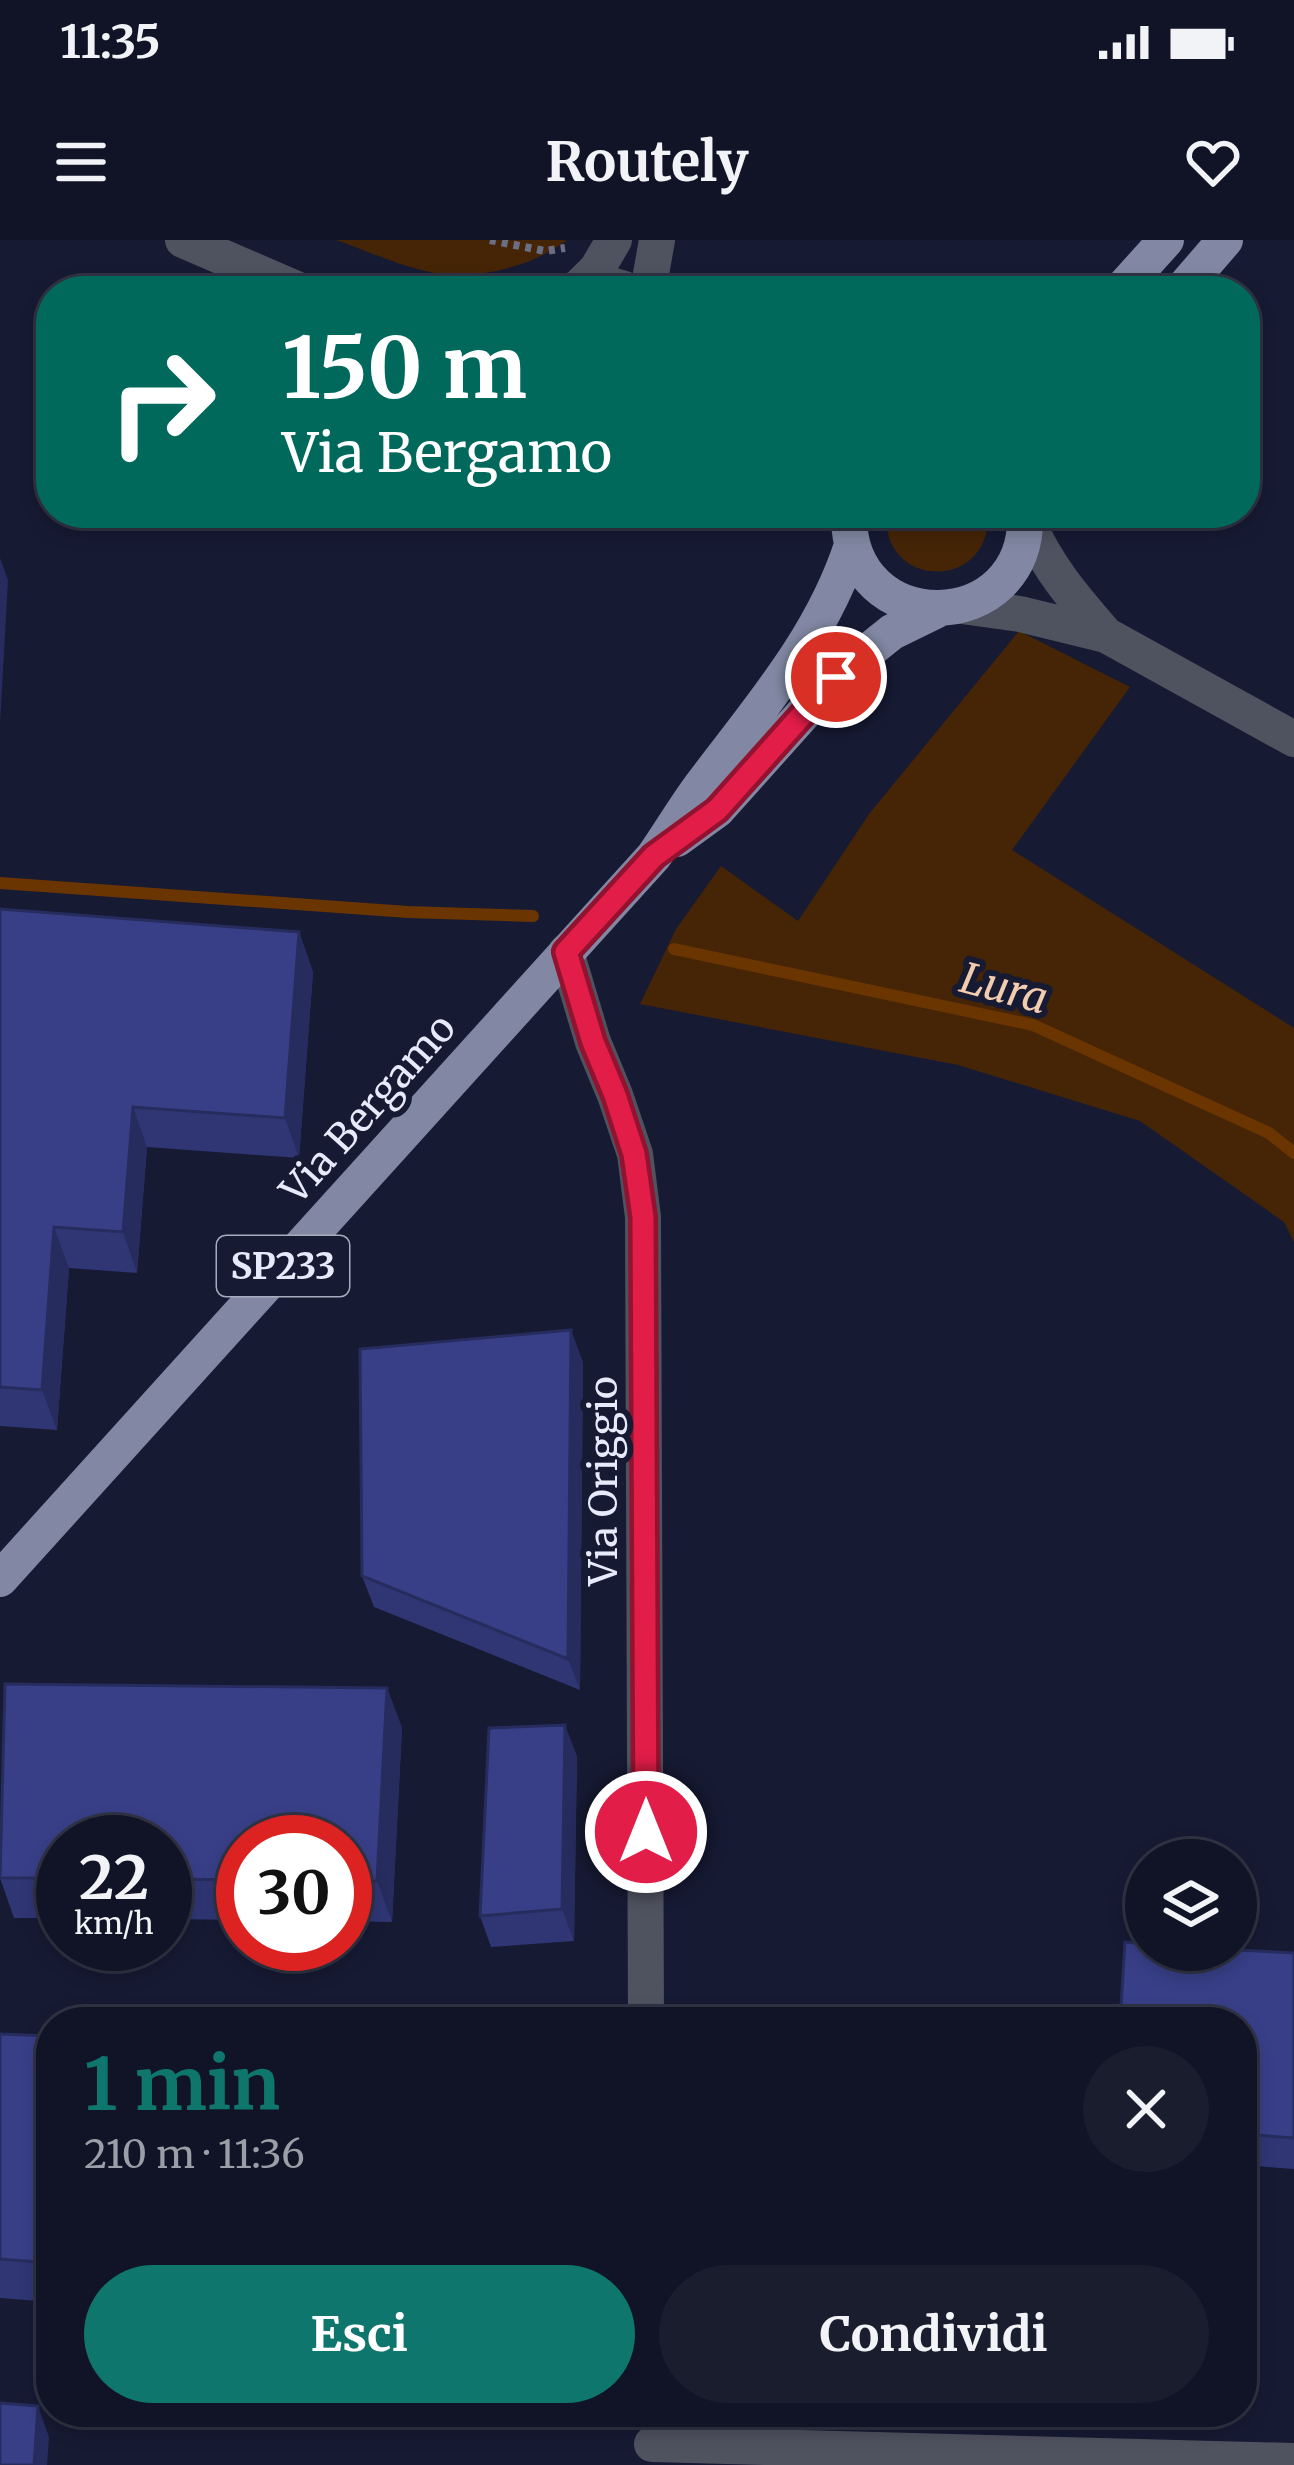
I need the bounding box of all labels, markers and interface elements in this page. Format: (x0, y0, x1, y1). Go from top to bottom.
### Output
text: 11:35 (60, 14, 161, 70)
text: Routely (545, 128, 749, 196)
icon: menu (48, 129, 114, 195)
icon: heart (1180, 129, 1246, 195)
text: 150 m (282, 315, 527, 421)
icon: right (84, 324, 240, 480)
text: Via Bergamo (282, 419, 612, 487)
pin (785, 626, 887, 728)
icon: arrive (803, 644, 869, 710)
water label: Lura (955, 951, 1053, 1025)
street label: Via Bergamo (269, 1004, 466, 1215)
road number: SP233 (217, 1236, 349, 1296)
street label: Via Origgio (579, 1376, 628, 1587)
position arrow (583, 1769, 709, 1895)
speed limit sign: 30 (216, 1815, 372, 1971)
map controls (1125, 1839, 1257, 1971)
button: layers (1125, 1839, 1257, 1971)
text: 22 (79, 1840, 149, 1915)
text: km/h (74, 1904, 154, 1942)
text: 1 min (84, 2039, 280, 2130)
button: close (1083, 2046, 1209, 2172)
text: 210 m · 11:36 (84, 2130, 305, 2179)
button: Esci (84, 2265, 635, 2403)
button: Condividi (659, 2265, 1209, 2403)

